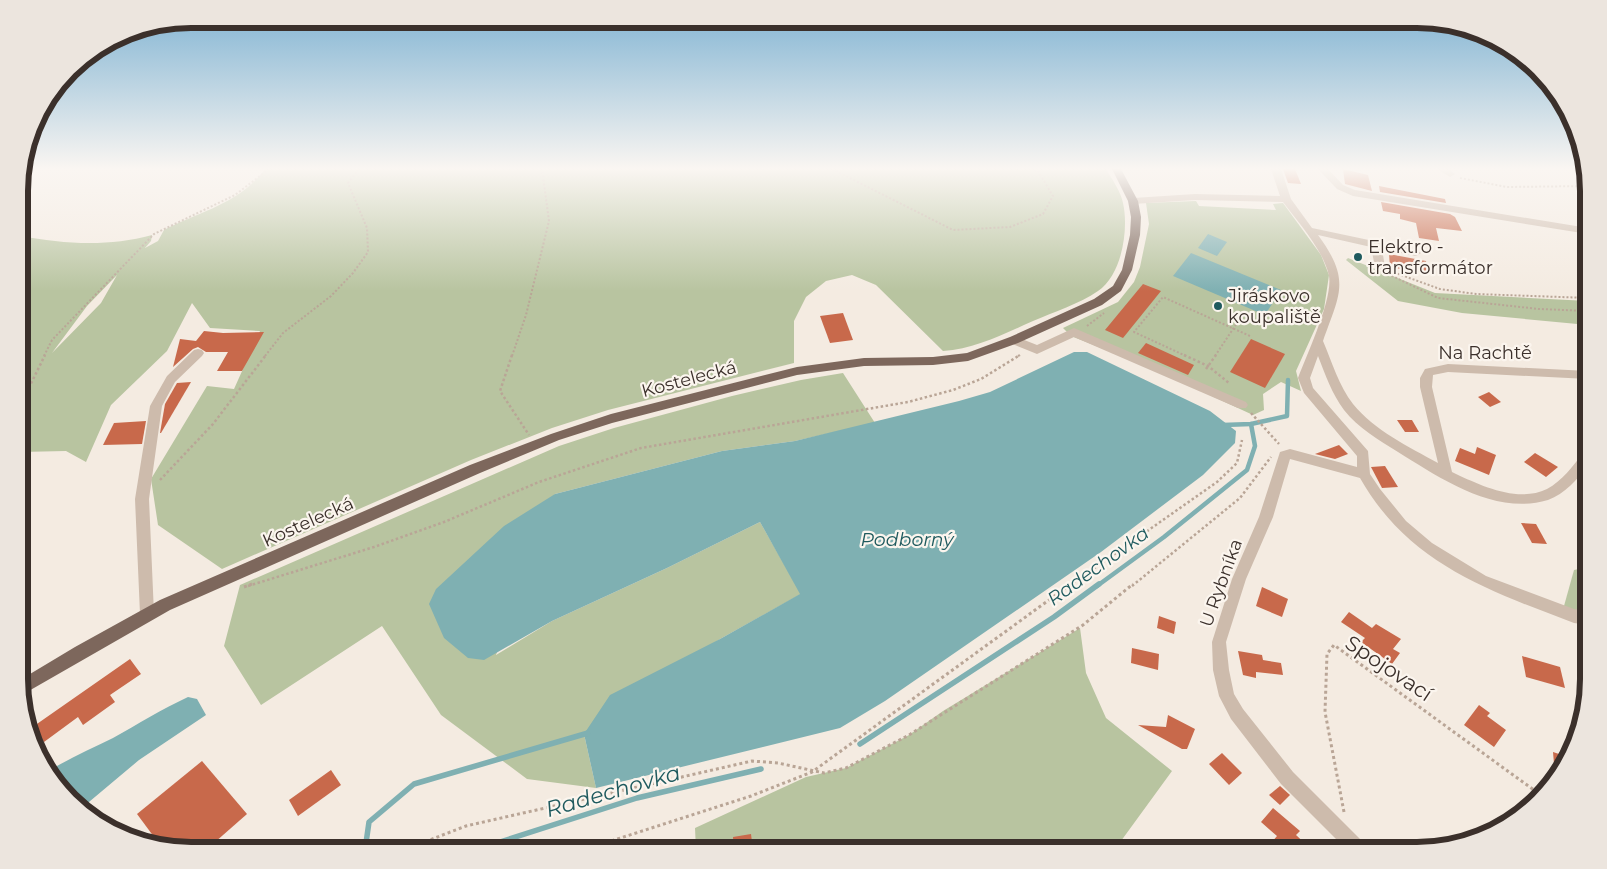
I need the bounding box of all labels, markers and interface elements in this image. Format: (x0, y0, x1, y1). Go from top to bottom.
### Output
place label: Elektro - transformátor (1368, 236, 1493, 279)
marker: Elektro - transformátor (1352, 251, 1364, 263)
place label: Jiráskovo koupaliště (1227, 285, 1321, 328)
marker: Jiráskovo koupaliště (1212, 300, 1224, 312)
street label: Na Rachtě (1438, 342, 1532, 364)
street label: Kostelecká (639, 356, 739, 402)
street label: Kostelecká (259, 492, 357, 552)
water label: Radechovka (1043, 521, 1153, 611)
water label: Podborný (860, 528, 955, 551)
street label: U Rybníka (1195, 536, 1247, 630)
street label: Spojovací (1341, 630, 1438, 707)
water label: Radechovka (542, 759, 684, 823)

